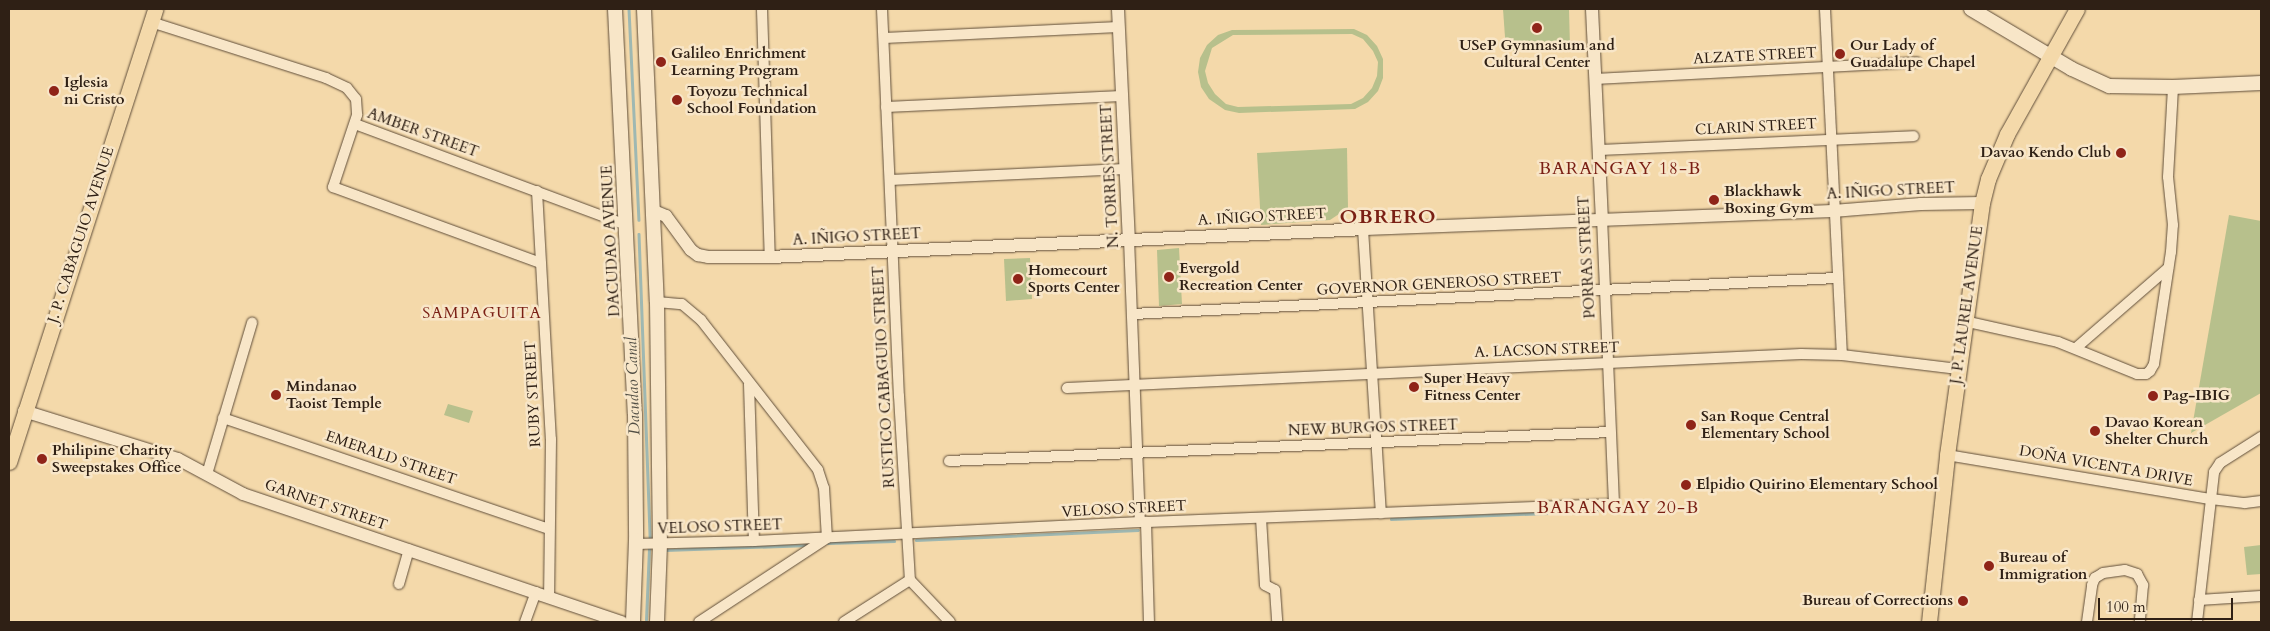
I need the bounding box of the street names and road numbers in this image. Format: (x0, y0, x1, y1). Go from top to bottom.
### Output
street label: ALZATE STREET (1693, 44, 1817, 68)
street label: N. TORRES STREET (1097, 103, 1123, 249)
street label: AMBER STREET (365, 105, 481, 161)
street label: CLARIN STREET (1695, 115, 1817, 139)
street label: J. P. CABAGUIO AVENUE (44, 145, 118, 325)
street label: DACUDAO AVENUE (598, 165, 624, 317)
street label: A. IÑIGO STREET (1826, 179, 1956, 203)
street label: PORRAS STREET (1575, 195, 1599, 319)
street label: A. IÑIGO STREET (1197, 205, 1327, 229)
street label: A. IÑIGO STREET (792, 225, 922, 249)
street label: J. P. LAUREL AVENUE (1947, 225, 1987, 385)
street label: RUSTICO CABAGUIO STREET (869, 265, 899, 489)
street label: GOVERNOR GENEROSO STREET (1316, 269, 1562, 299)
street label: A. LACSON STREET (1474, 338, 1620, 362)
street label: RUBY STREET (521, 340, 545, 448)
street label: NEW BURGOS STREET (1288, 416, 1458, 440)
street label: EMERALD STREET (323, 427, 459, 489)
street label: DOÑA VICENTA DRIVE (2018, 442, 2194, 490)
street label: GARNET STREET (262, 476, 390, 534)
street label: VELOSO STREET (1061, 497, 1187, 521)
street label: VELOSO STREET (657, 516, 783, 538)

